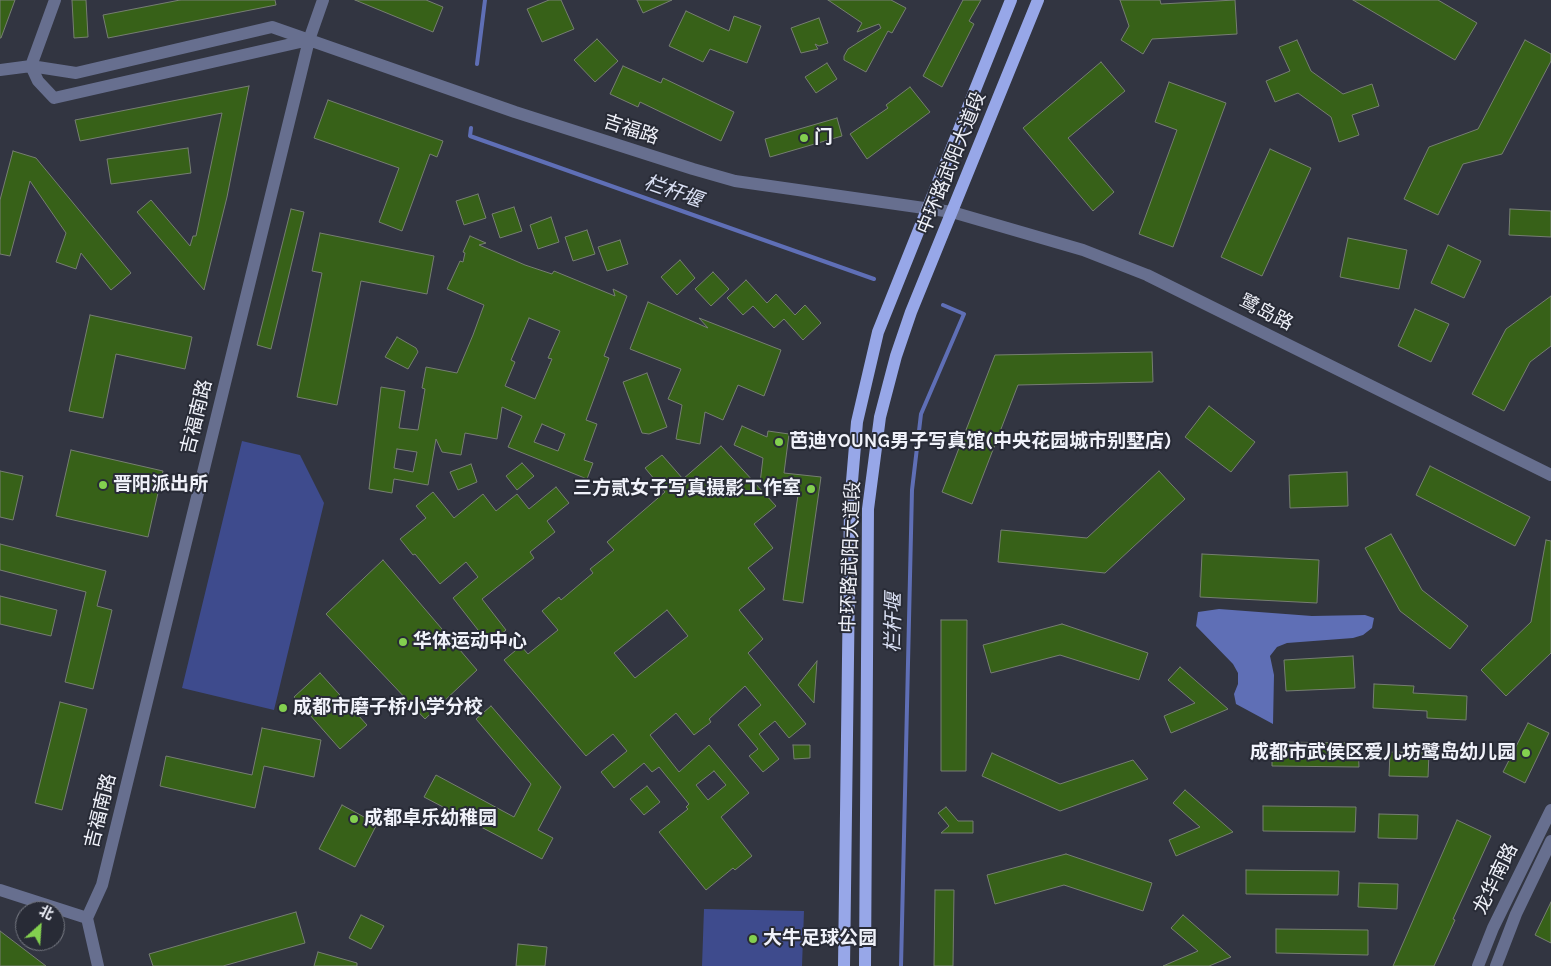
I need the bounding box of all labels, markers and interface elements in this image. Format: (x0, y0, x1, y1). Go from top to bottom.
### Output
street label: 中环路武阳大道段 (913, 88, 991, 238)
street label: 吉福路 (600, 110, 662, 150)
place label: 门 (814, 127, 833, 149)
marker: 门 (798, 132, 810, 144)
water label: 栏杆堰 (641, 171, 705, 213)
street label: 鹭岛路 (1235, 290, 1297, 336)
street label: 吉福南路 (177, 377, 217, 457)
place label: 芭迪YOUNG男子写真馆(中央花园城市别墅店) (789, 431, 1172, 453)
marker: 芭迪YOUNG男子写真馆(中央花园城市别墅店) (773, 436, 785, 448)
place label: 晋阳派出所 (113, 474, 208, 496)
place label: 三方贰女子写真摄影工作室 (573, 478, 801, 500)
marker: 晋阳派出所 (97, 479, 109, 491)
street label: 中环路武阳大道段 (837, 481, 865, 633)
marker: 三方贰女子写真摄影工作室 (805, 483, 817, 495)
water label: 栏杆堰 (881, 593, 907, 653)
place label: 华体运动中心 (413, 631, 527, 653)
marker: 华体运动中心 (397, 636, 409, 648)
place label: 成都市磨子桥小学分校 (293, 697, 483, 719)
marker: 成都市磨子桥小学分校 (277, 702, 289, 714)
place label: 成都市武侯区爱儿坊鹭岛幼儿园 (1250, 742, 1516, 764)
marker: 成都市武侯区爱儿坊鹭岛幼儿园 (1520, 747, 1532, 759)
street label: 吉福南路 (81, 771, 121, 851)
place label: 成都卓乐幼稚园 (364, 808, 497, 830)
marker: 成都卓乐幼稚园 (348, 813, 360, 825)
street label: 龙华南路 (1469, 840, 1523, 918)
north arrow (15, 901, 65, 951)
text: 北 (36, 902, 56, 924)
place label: 大牛足球公园 (763, 928, 877, 950)
marker: 大牛足球公园 (747, 933, 759, 945)

